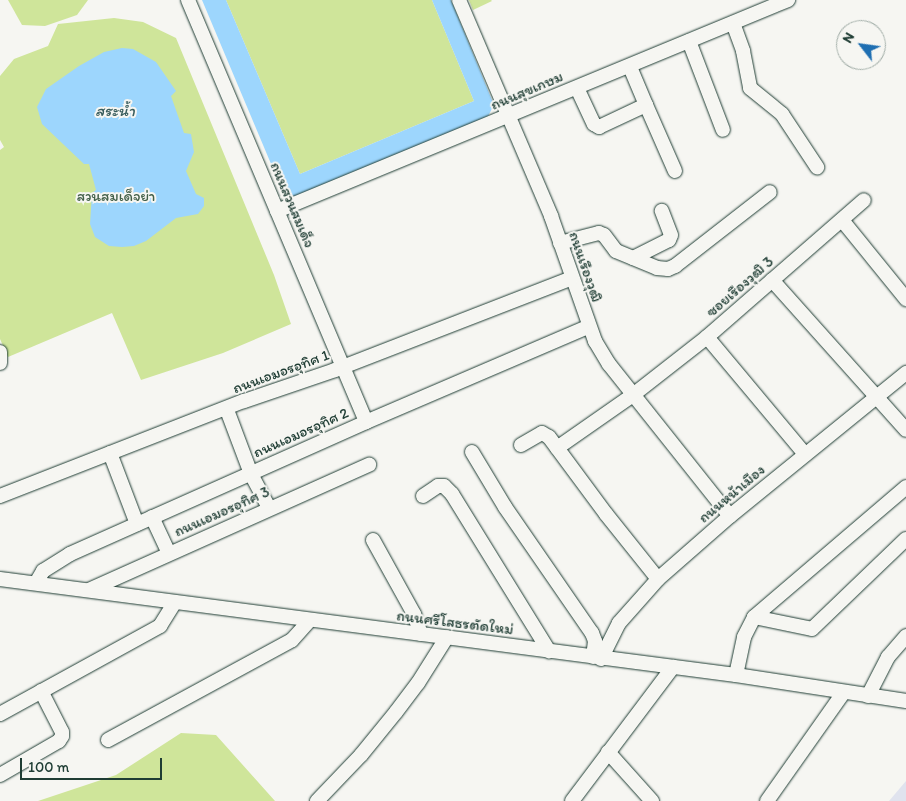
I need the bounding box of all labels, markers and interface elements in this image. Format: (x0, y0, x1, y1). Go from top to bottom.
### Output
north arrow (836, 20, 886, 70)
text: N (839, 29, 858, 46)
street label: ถนนสุขเกษม (488, 68, 566, 114)
water label: สระน้ำ (95, 101, 135, 121)
street label: ถนนสวนสมเด็จ (266, 160, 318, 250)
park label: สวนสมเด็จย่า (77, 188, 155, 206)
street label: ถนนเรืองวุฒิ (565, 229, 605, 305)
street label: ซอยเรืองวุฒิ 3 (703, 253, 777, 321)
street label: ถนนเอมอรอุทิศ 1 (230, 346, 332, 398)
street label: ถนนเอมอรอุทิศ 2 (251, 404, 351, 462)
street label: ถนนหน้าเมือง (695, 461, 769, 527)
street label: ถนนเอมอรอุทิศ 3 (172, 483, 272, 541)
street label: ถนนศรีโสธรตัดใหม่ (395, 607, 515, 639)
scale bar (22, 748, 165, 780)
text: 100 m (28, 758, 69, 776)

